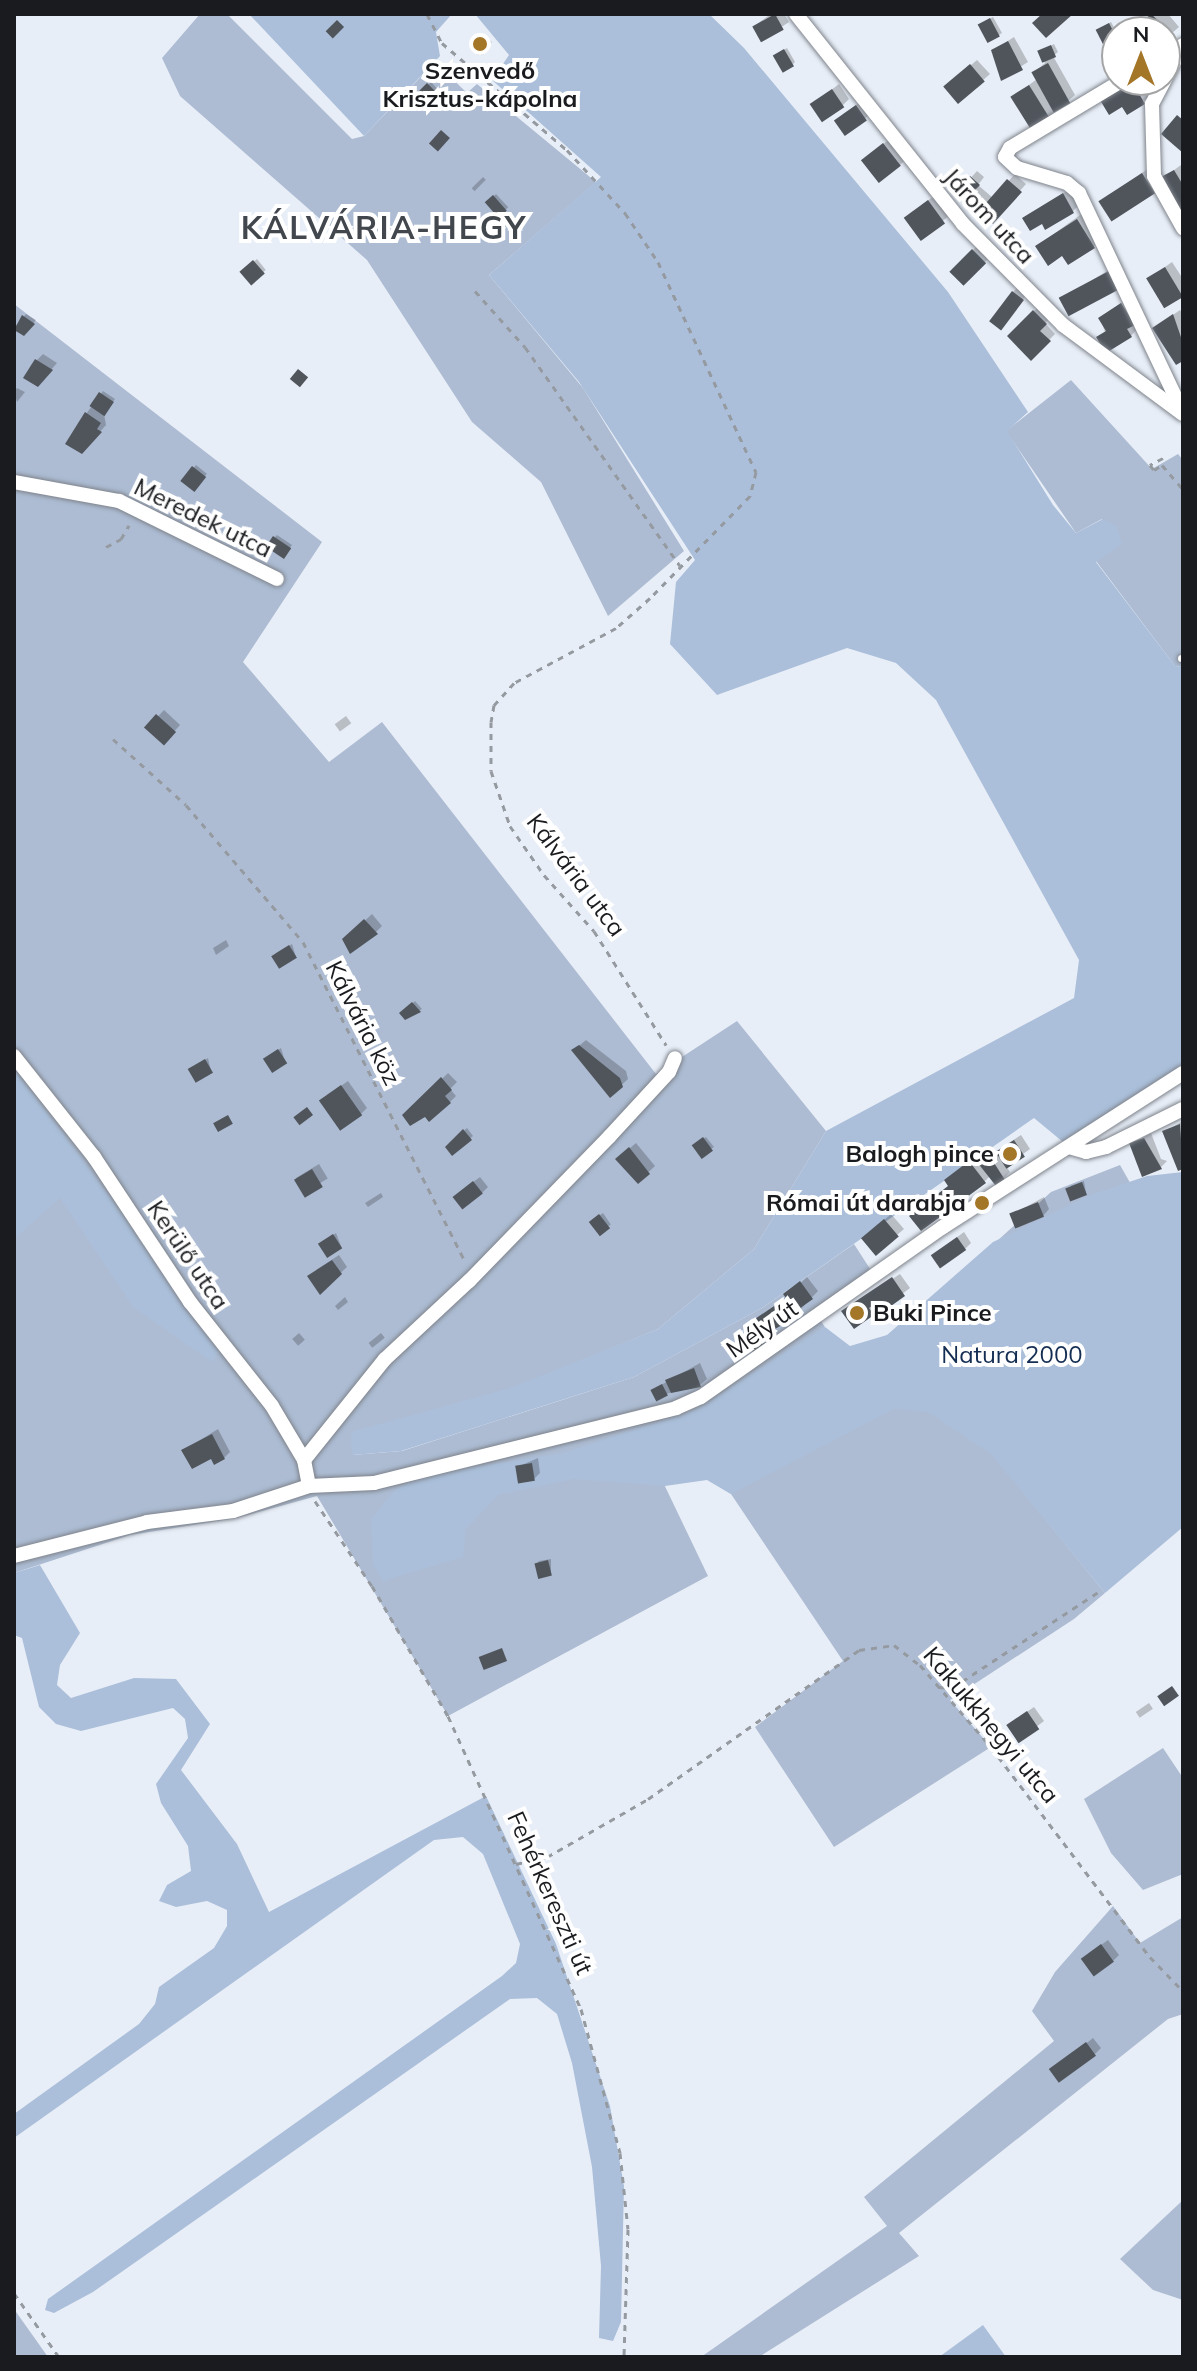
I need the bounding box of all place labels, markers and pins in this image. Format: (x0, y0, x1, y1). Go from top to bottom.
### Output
marker: Szenvedő Krisztus-kápolna (471, 35, 489, 53)
place label: Szenvedő Krisztus-kápolna (383, 57, 577, 113)
place label: Balogh pince (845, 1140, 994, 1168)
marker: Balogh pince (1001, 1145, 1019, 1163)
place label: Római út darabja (766, 1189, 966, 1217)
marker: Római út darabja (973, 1194, 991, 1212)
place label: Buki Pince (873, 1299, 992, 1327)
marker: Buki Pince (848, 1304, 866, 1322)

